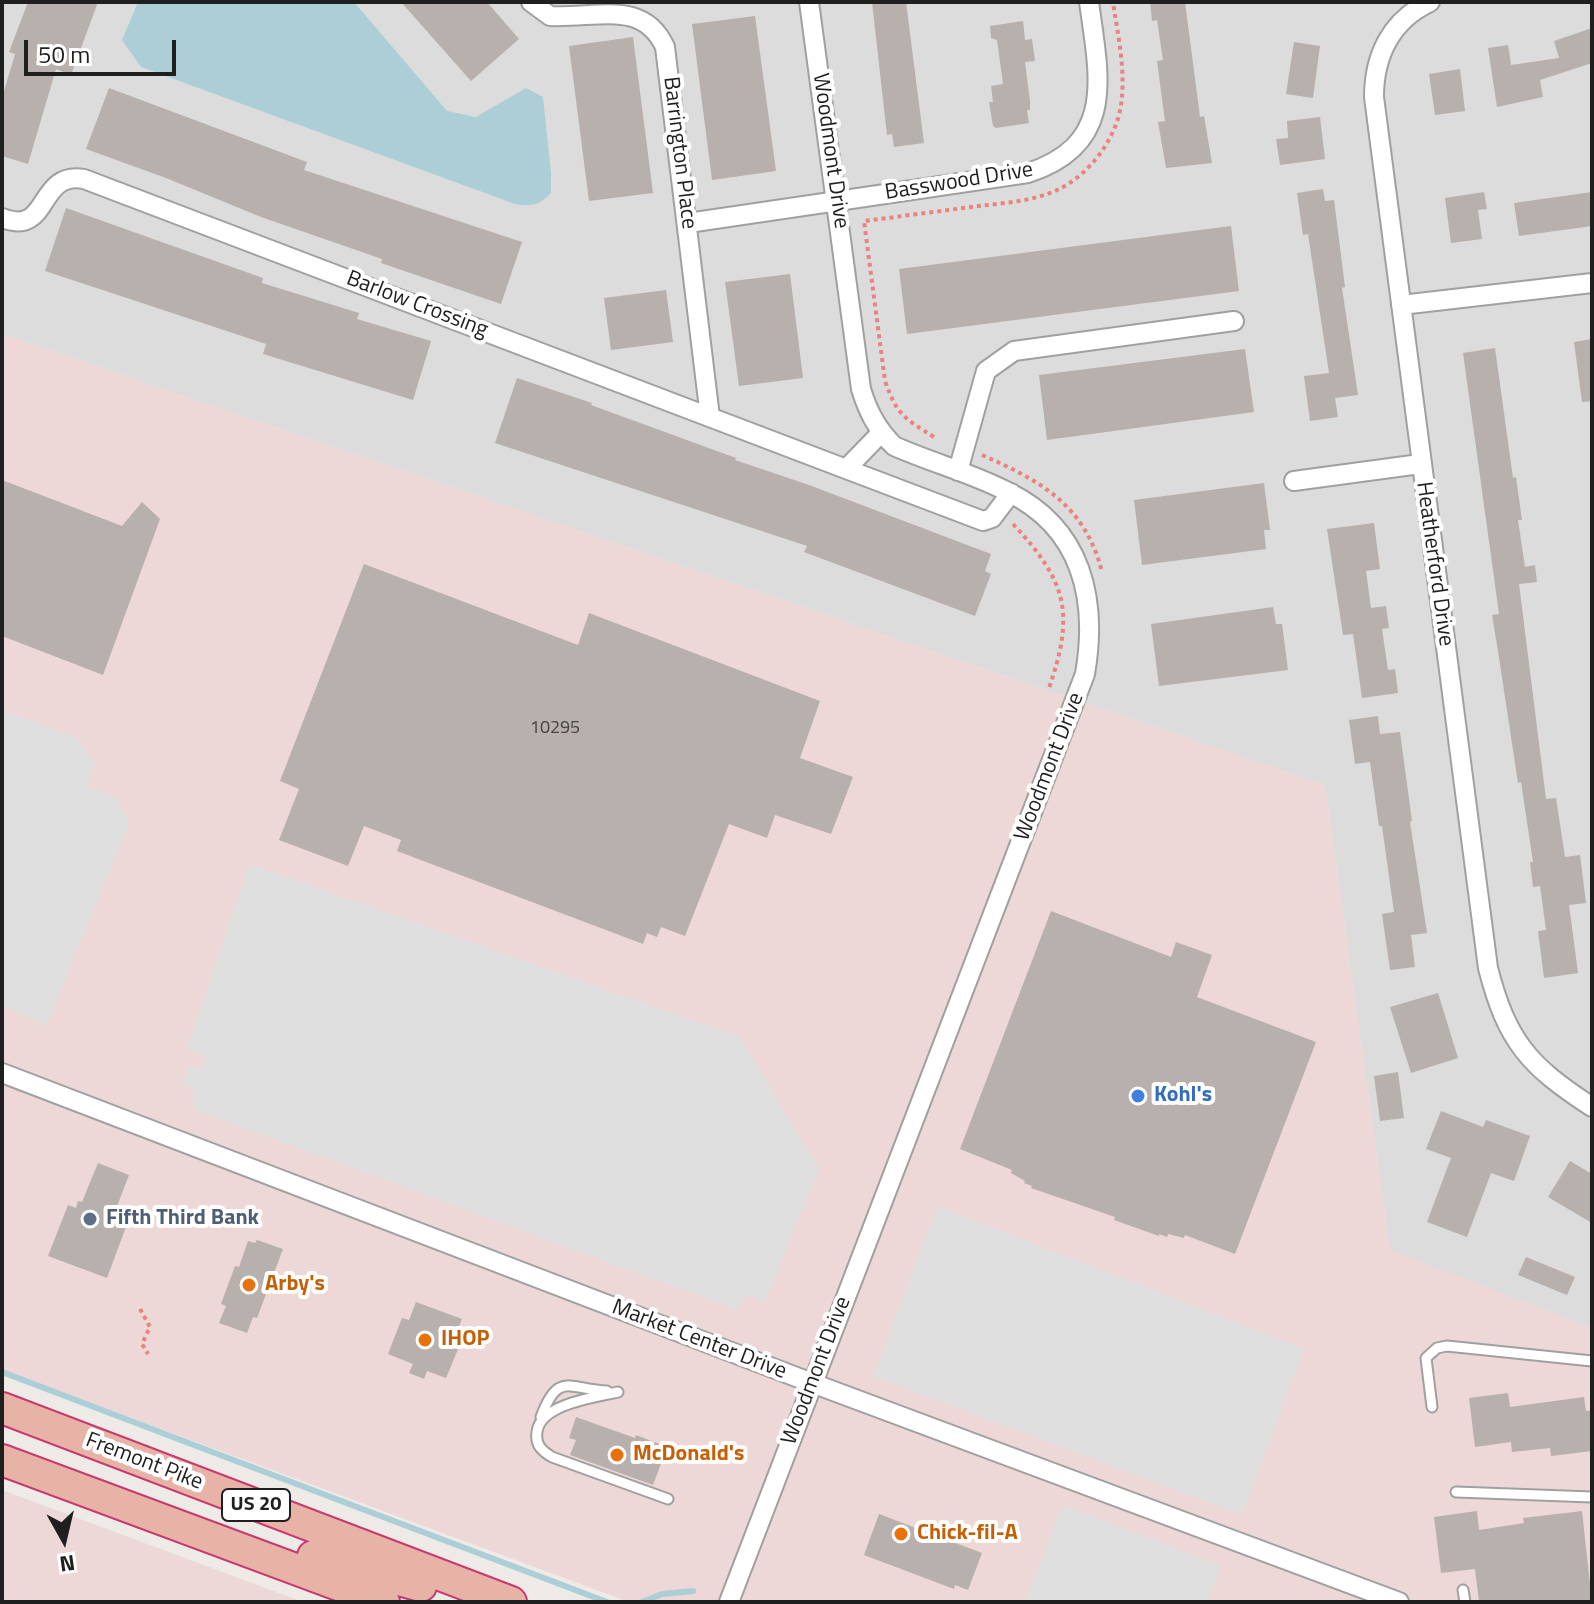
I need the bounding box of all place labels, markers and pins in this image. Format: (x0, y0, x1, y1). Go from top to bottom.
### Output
place label: Kohl's (1154, 1083, 1212, 1109)
marker: Kohl's (1129, 1087, 1147, 1105)
place label: Fifth Third Bank (106, 1206, 259, 1232)
marker: Fifth Third Bank (81, 1210, 99, 1228)
place label: Arby's (265, 1272, 325, 1298)
marker: Arby's (240, 1276, 258, 1294)
place label: IHOP (441, 1327, 489, 1353)
marker: IHOP (416, 1331, 434, 1349)
place label: McDonald's (633, 1442, 744, 1468)
marker: McDonald's (608, 1446, 626, 1464)
place label: Chick-fil-A (917, 1521, 1018, 1547)
marker: Chick-fil-A (892, 1525, 910, 1543)

